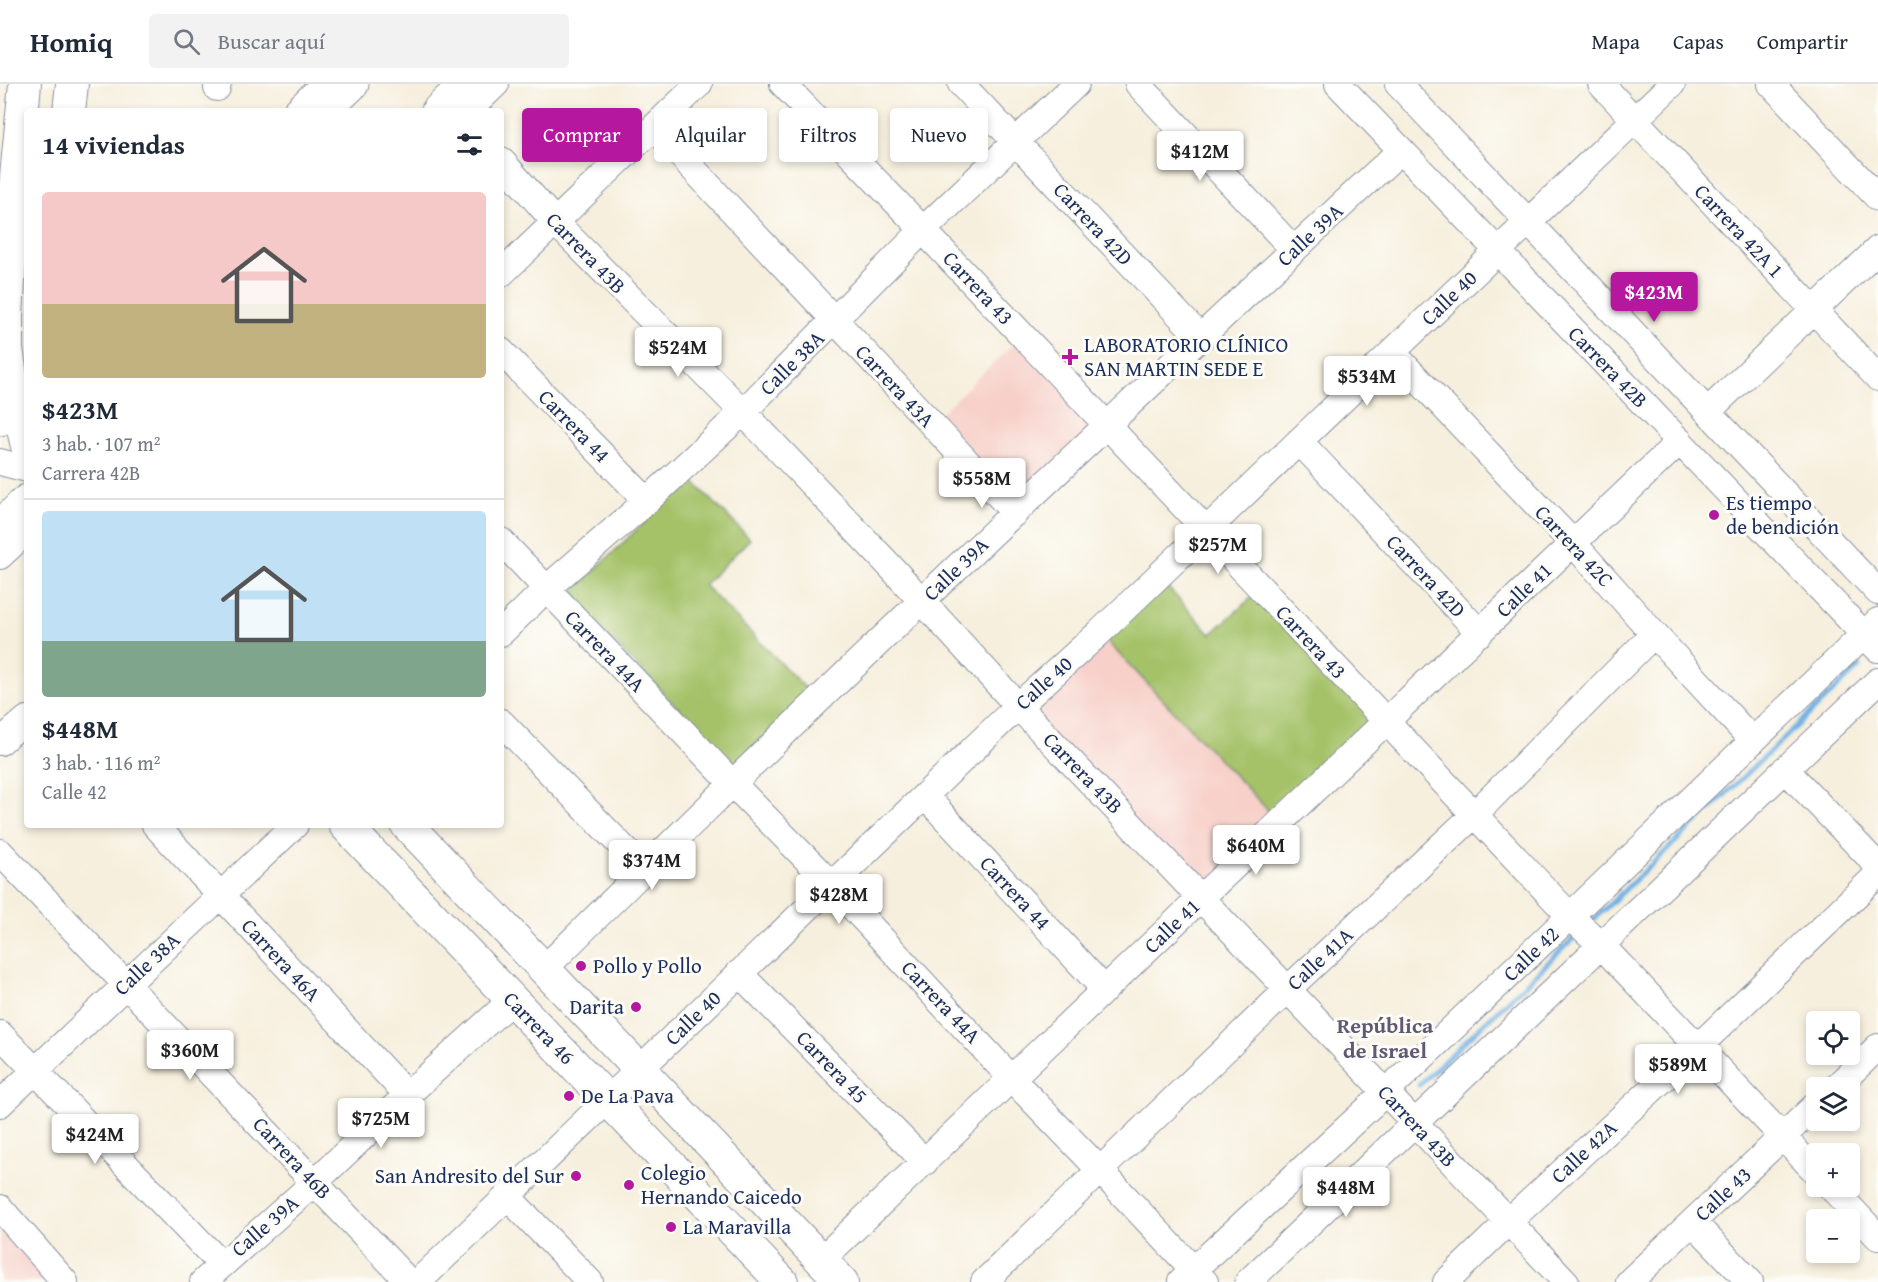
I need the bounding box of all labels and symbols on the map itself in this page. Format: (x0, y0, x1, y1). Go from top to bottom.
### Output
pin: $412M (1158, 131, 1242, 182)
street label: Carrera 42D (1047, 175, 1140, 272)
street label: Carrera 42A 1 (1687, 177, 1791, 285)
street label: Calle 39A (1270, 196, 1350, 273)
street label: Carrera 43B (539, 205, 633, 301)
street label: Carrera 43 (936, 244, 1021, 332)
street label: Calle 40 (1413, 263, 1484, 332)
pin: $423M (1612, 272, 1696, 323)
street label: Carrera 42B (1561, 319, 1655, 415)
street label: Calle 38A (752, 323, 831, 402)
pin: $524M (636, 327, 720, 378)
place label: LABORATORIO CLÍNICO SAN MARTIN SEDE E (1084, 329, 1288, 384)
street label: Carrera 43A (849, 337, 942, 435)
marker: LABORATORIO CLÍNICO SAN MARTIN SEDE E (1061, 348, 1079, 366)
pin: $534M (1325, 356, 1409, 407)
street label: Carrera 44 (531, 382, 617, 469)
pin: $558M (940, 458, 1024, 509)
place label: Es tiempo de bendición (1726, 487, 1839, 542)
street label: Carrera 42C (1528, 497, 1621, 594)
marker: Es tiempo de bendición (1707, 508, 1721, 522)
pin: $257M (1176, 524, 1260, 575)
street label: Carrera 42D (1380, 527, 1473, 624)
street label: Calle 39A (916, 529, 996, 608)
street label: Calle 41 (1488, 555, 1559, 624)
street label: Carrera 43 (1269, 598, 1354, 686)
street label: Carrera 44A (558, 602, 653, 699)
street label: Calle 40 (1008, 648, 1079, 717)
street label: Carrera 43B (1036, 725, 1130, 821)
pin: $640M (1214, 825, 1298, 876)
pin: $374M (610, 840, 694, 891)
street label: Carrera 44 (973, 849, 1058, 937)
pin: $428M (797, 874, 881, 925)
street label: Calle 41 (1136, 891, 1207, 960)
street label: Carrera 46A (235, 911, 328, 1009)
street label: Calle 42 (1495, 919, 1566, 988)
street label: Calle 41A (1280, 920, 1360, 997)
street label: Calle 38A (107, 925, 187, 1002)
place label: Pollo y Pollo (593, 950, 702, 981)
street label: Carrera 44A (895, 953, 988, 1051)
marker: Pollo y Pollo (574, 959, 588, 973)
street label: Calle 40 (657, 983, 728, 1052)
street label: Carrera 46 (496, 984, 582, 1071)
place label: Darita (569, 991, 624, 1022)
marker: Darita (629, 1000, 643, 1014)
district label: República de Israel (1337, 1009, 1434, 1066)
street label: Carrera 45 (789, 1023, 875, 1110)
pin: $360M (148, 1030, 232, 1081)
pin: $589M (1636, 1044, 1720, 1095)
street label: Carrera 43B (1371, 1077, 1464, 1174)
place label: De La Pava (581, 1080, 674, 1111)
marker: De La Pava (562, 1089, 576, 1103)
pin: $725M (339, 1098, 423, 1149)
street label: Carrera 46B (246, 1109, 339, 1206)
street label: Calle 42A (1544, 1113, 1624, 1190)
pin: $424M (53, 1114, 137, 1165)
place label: Colegio Hernando Caicedo (641, 1157, 802, 1212)
street label: Calle 43 (1687, 1159, 1758, 1228)
place label: San Andresito del Sur (375, 1160, 564, 1191)
pin: $448M (1304, 1167, 1388, 1218)
marker: San Andresito del Sur (569, 1169, 583, 1183)
marker: Colegio Hernando Caicedo (622, 1178, 636, 1192)
street label: Calle 39A (224, 1187, 305, 1264)
place label: La Maravilla (683, 1211, 791, 1242)
marker: La Maravilla (664, 1220, 678, 1234)

